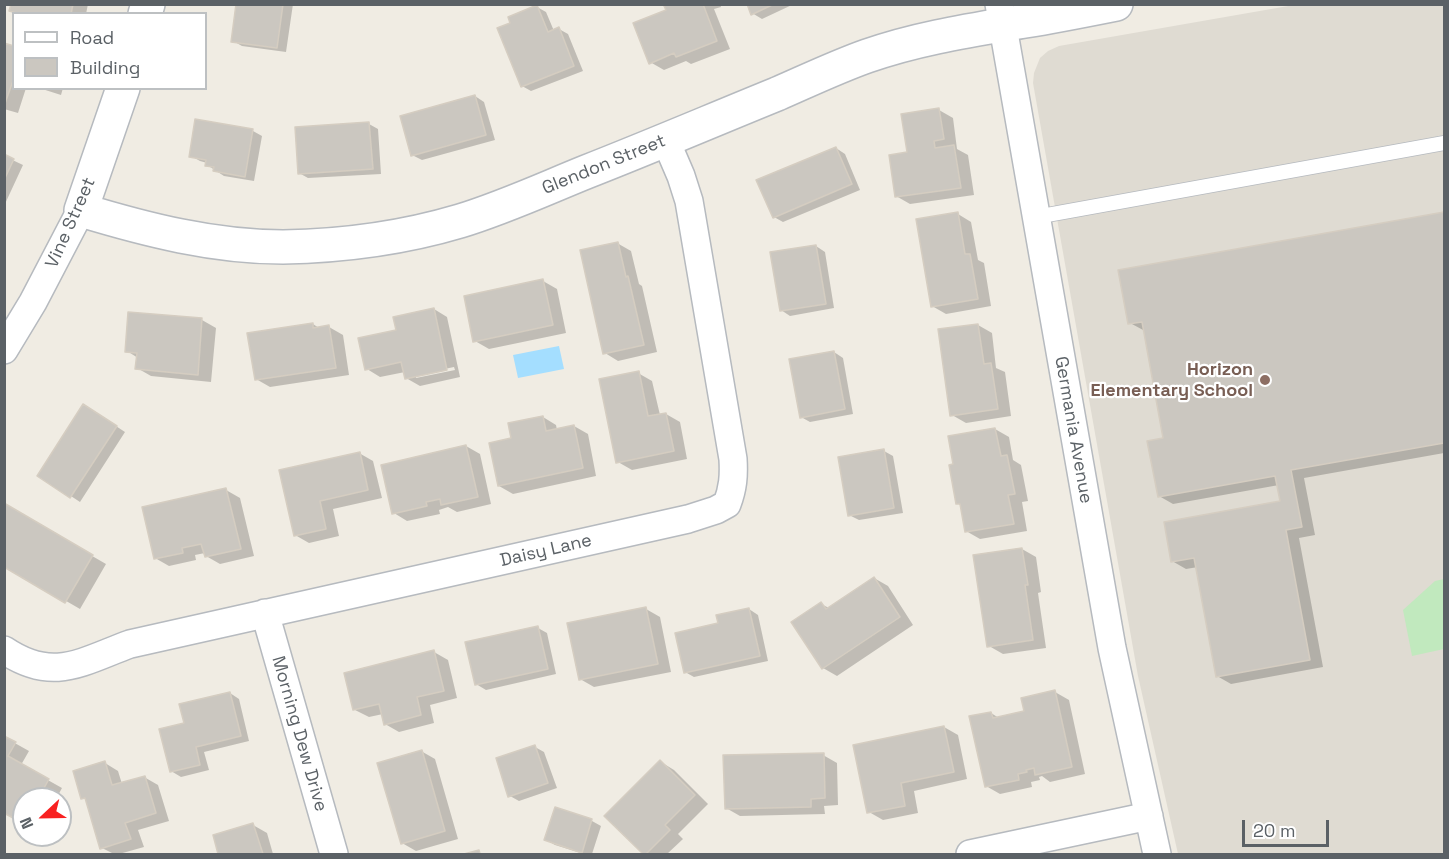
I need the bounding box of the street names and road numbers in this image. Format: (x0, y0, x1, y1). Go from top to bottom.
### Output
street label: Glendon Street (539, 130, 669, 200)
street label: Vine Street (41, 174, 101, 272)
street label: Germania Avenue (1049, 355, 1097, 505)
street label: Daisy Lane (498, 530, 594, 572)
street label: Morning Dew Drive (266, 654, 332, 814)

